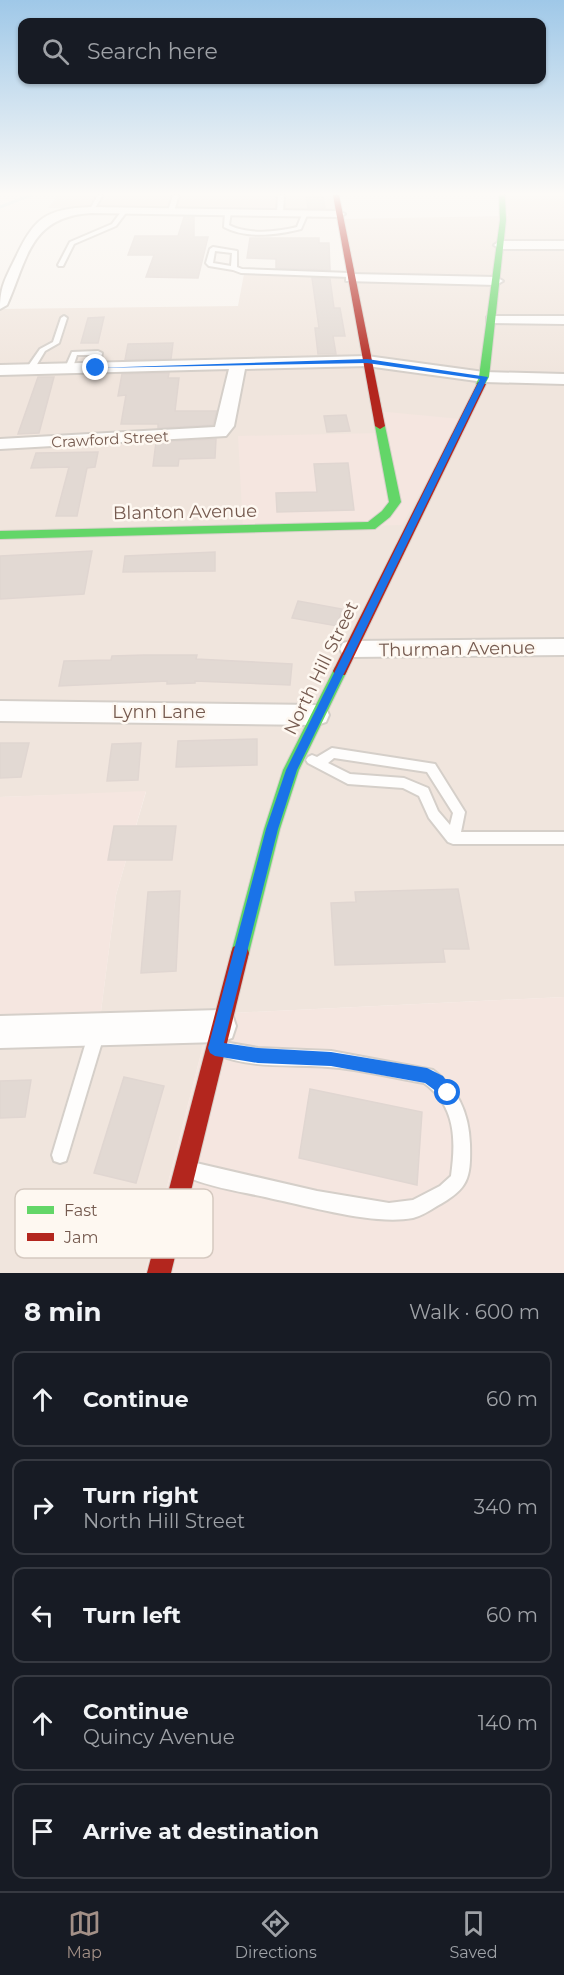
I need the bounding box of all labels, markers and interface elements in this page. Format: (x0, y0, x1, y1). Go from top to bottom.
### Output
search box (18, 18, 546, 84)
icon: search (39, 35, 72, 68)
text: Search here (87, 38, 218, 65)
route end (82, 354, 108, 380)
street label: Crawford Street (51, 426, 169, 452)
street label: Blanton Avenue (113, 500, 257, 524)
street label: North Hill Street (279, 598, 363, 738)
street label: Thurman Avenue (379, 637, 535, 661)
street label: Lynn Lane (112, 701, 206, 723)
route start (434, 1079, 460, 1105)
legend (15, 1189, 213, 1258)
text: Fast (64, 1201, 98, 1220)
text: Jam (63, 1228, 98, 1247)
text: 8 min (24, 1296, 102, 1328)
text: Walk · 600 m (409, 1300, 540, 1324)
icon: ahead (26, 1383, 59, 1416)
text: Continue (83, 1386, 189, 1413)
text: 60 m (486, 1387, 538, 1411)
text: Turn right (83, 1482, 198, 1509)
icon: right (26, 1491, 59, 1524)
text: 340 m (474, 1495, 538, 1519)
text: North Hill Street (83, 1509, 245, 1533)
icon: left (26, 1599, 59, 1632)
text: Turn left (83, 1602, 181, 1629)
text: 60 m (486, 1603, 538, 1627)
text: Continue (83, 1698, 189, 1725)
icon: ahead (26, 1707, 59, 1740)
text: 140 m (478, 1711, 538, 1735)
text: Quincy Avenue (83, 1725, 235, 1749)
icon: arrive (26, 1815, 59, 1848)
text: Arrive at destination (83, 1818, 319, 1845)
tab: Map (66, 1907, 102, 1962)
tab: Directions (235, 1907, 317, 1962)
tab: Saved (450, 1907, 498, 1962)

